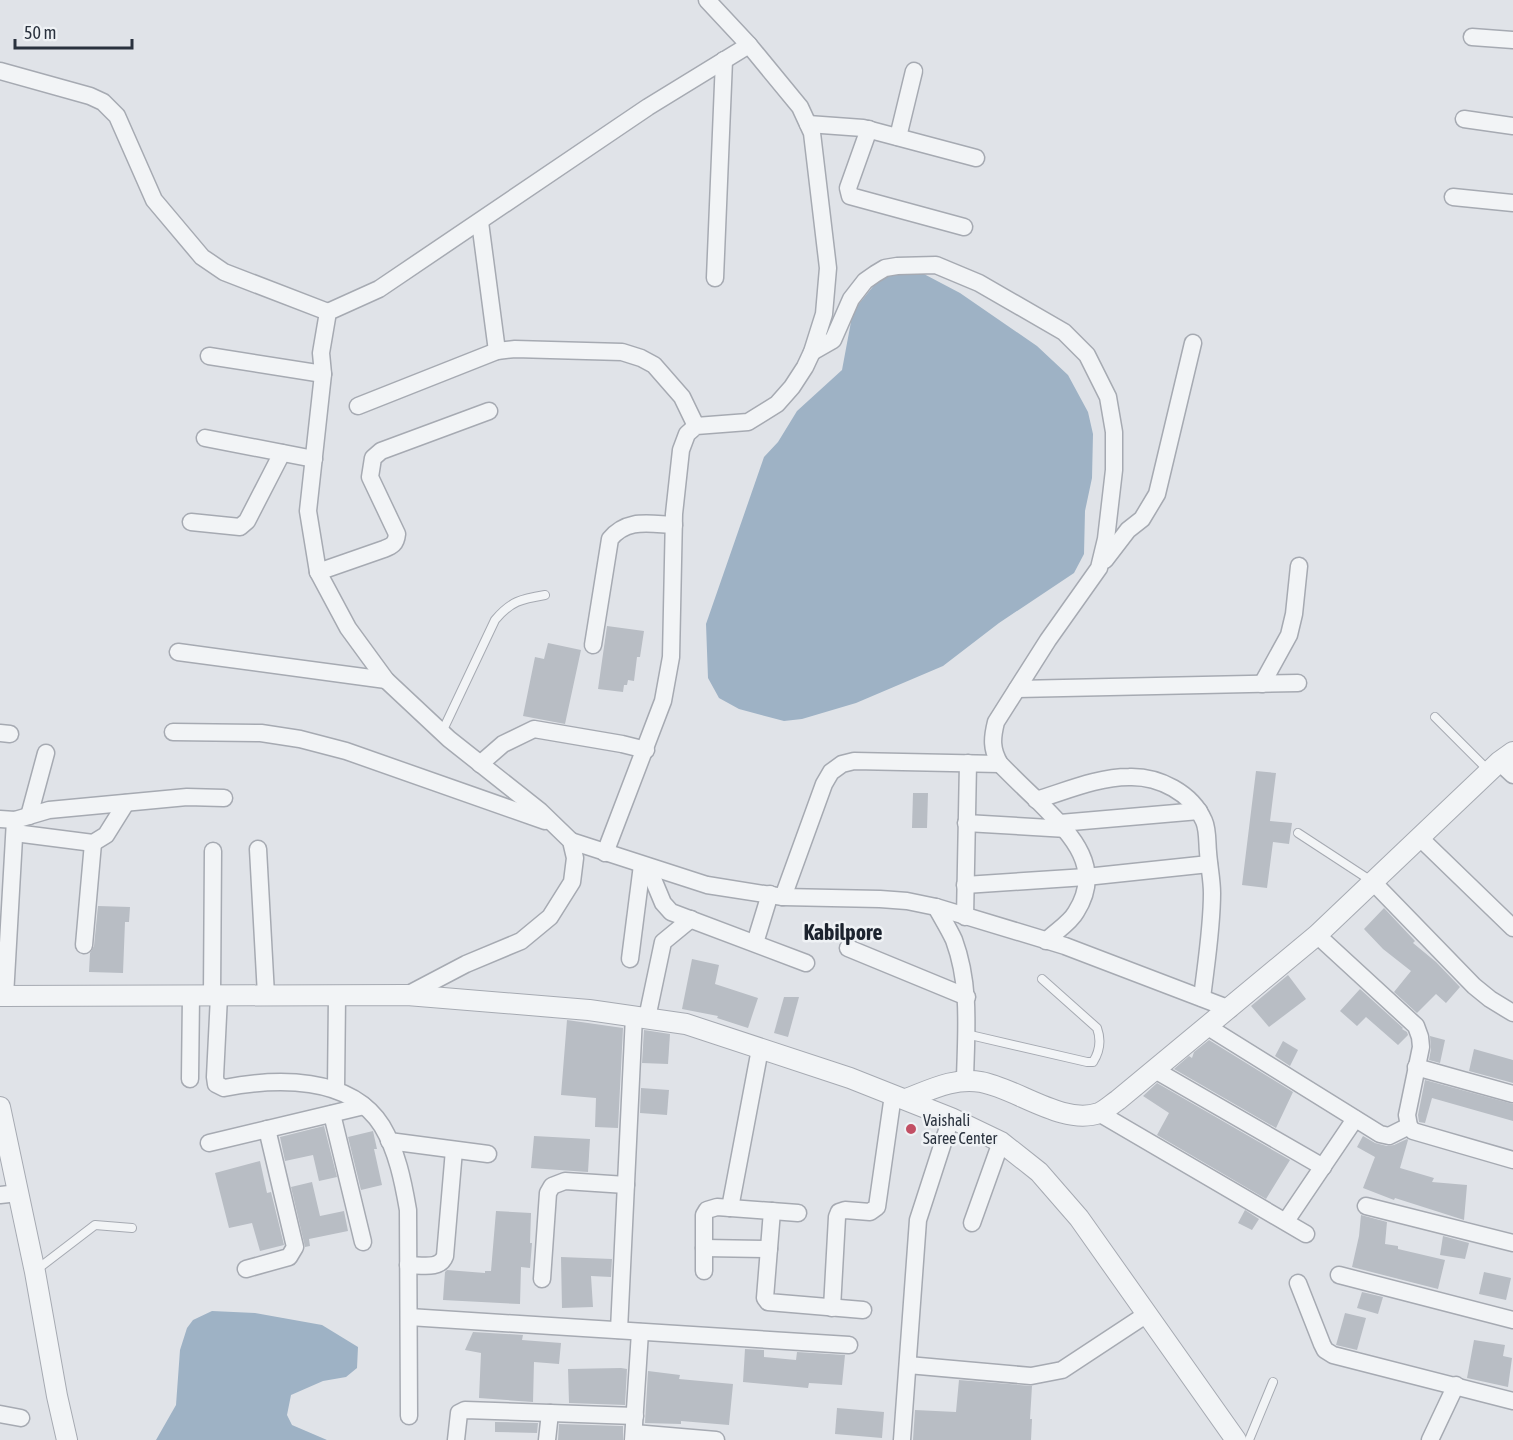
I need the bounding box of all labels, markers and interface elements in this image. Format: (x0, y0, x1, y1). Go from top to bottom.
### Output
scale bar (15, 12, 132, 50)
text: 50 m (24, 22, 56, 43)
district label: Kabilpore (803, 919, 883, 945)
place label: Vaishali Saree Center (923, 1111, 997, 1147)
marker: Vaishali Saree Center (904, 1122, 918, 1136)

